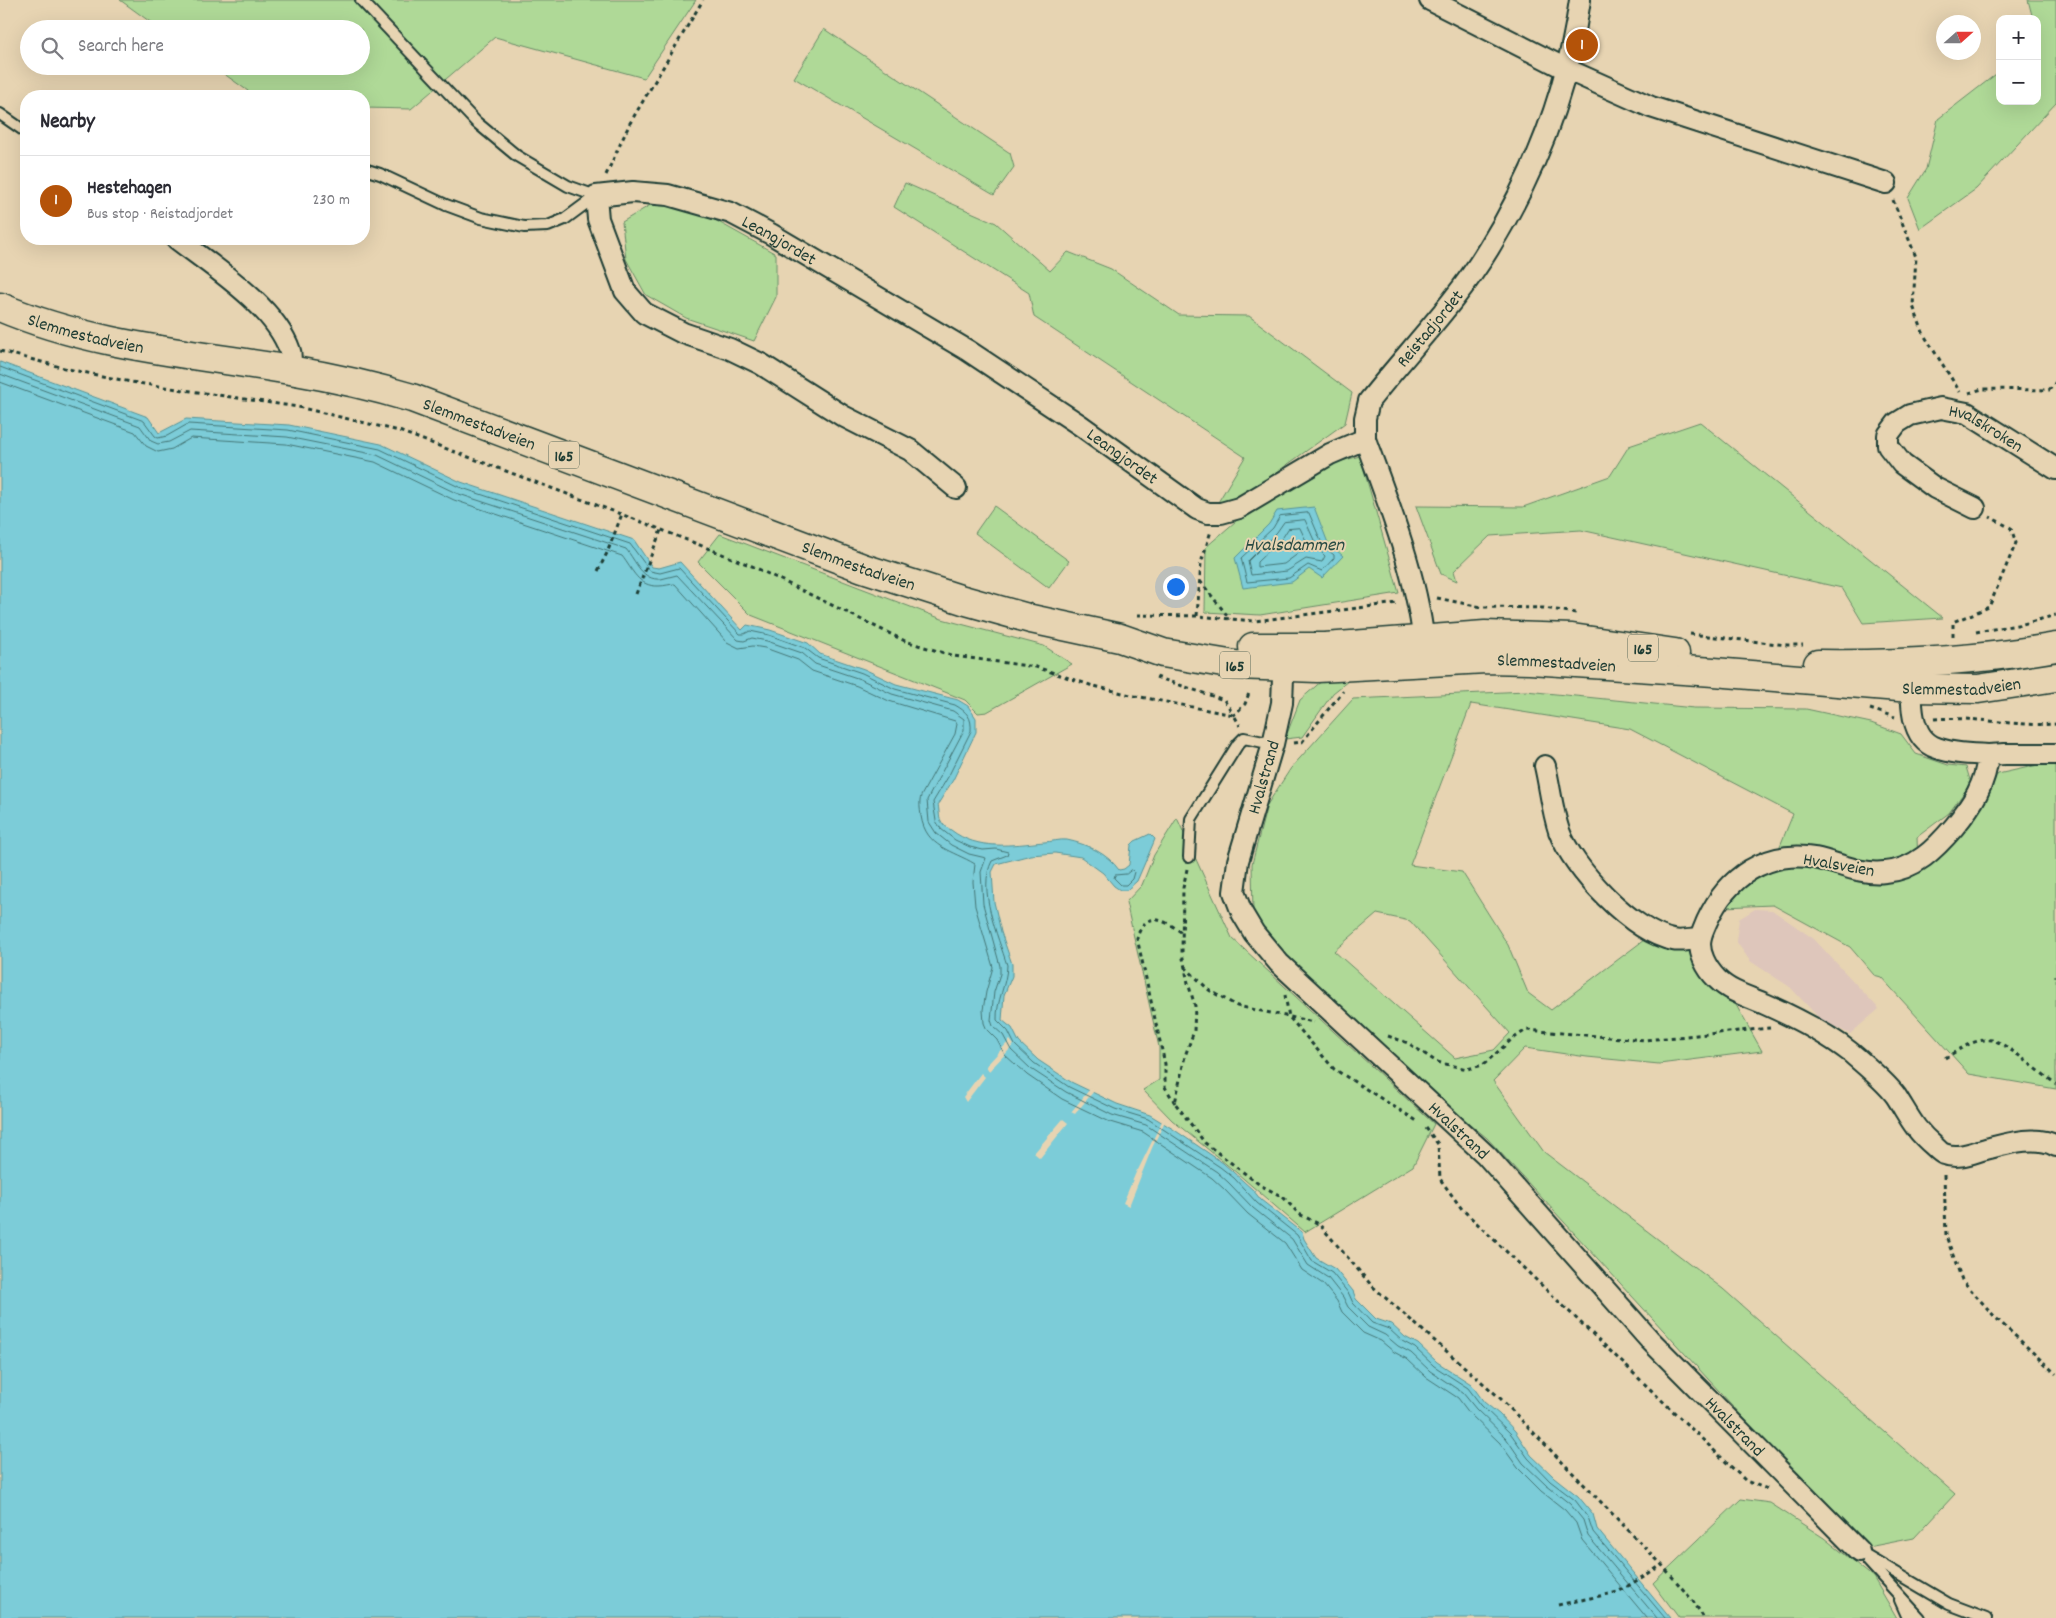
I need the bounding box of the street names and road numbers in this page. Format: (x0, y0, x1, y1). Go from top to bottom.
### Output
street label: Leangjordet (736, 211, 821, 273)
street label: Reistadjordet (1392, 286, 1471, 374)
street label: Slemmestadveien (24, 309, 145, 362)
street label: Slemmestadveien (419, 393, 539, 458)
street label: Hvalskroken (1946, 400, 2027, 460)
street label: Leangjordet (1081, 424, 1162, 492)
road number: 165 (549, 442, 579, 468)
street label: Slemmestadveien (798, 536, 918, 599)
road number: 165 (1628, 634, 1658, 661)
street label: Slemmestadveien (1497, 649, 1617, 681)
road number: 165 (1220, 652, 1250, 678)
street label: Slemmestadveien (1901, 673, 2023, 704)
street label: Hvalstrand (1243, 738, 1288, 817)
street label: Hvalsveien (1801, 848, 1876, 885)
street label: Hvalstrand (1421, 1097, 1494, 1167)
street label: Hvalstrand (1698, 1392, 1769, 1464)

